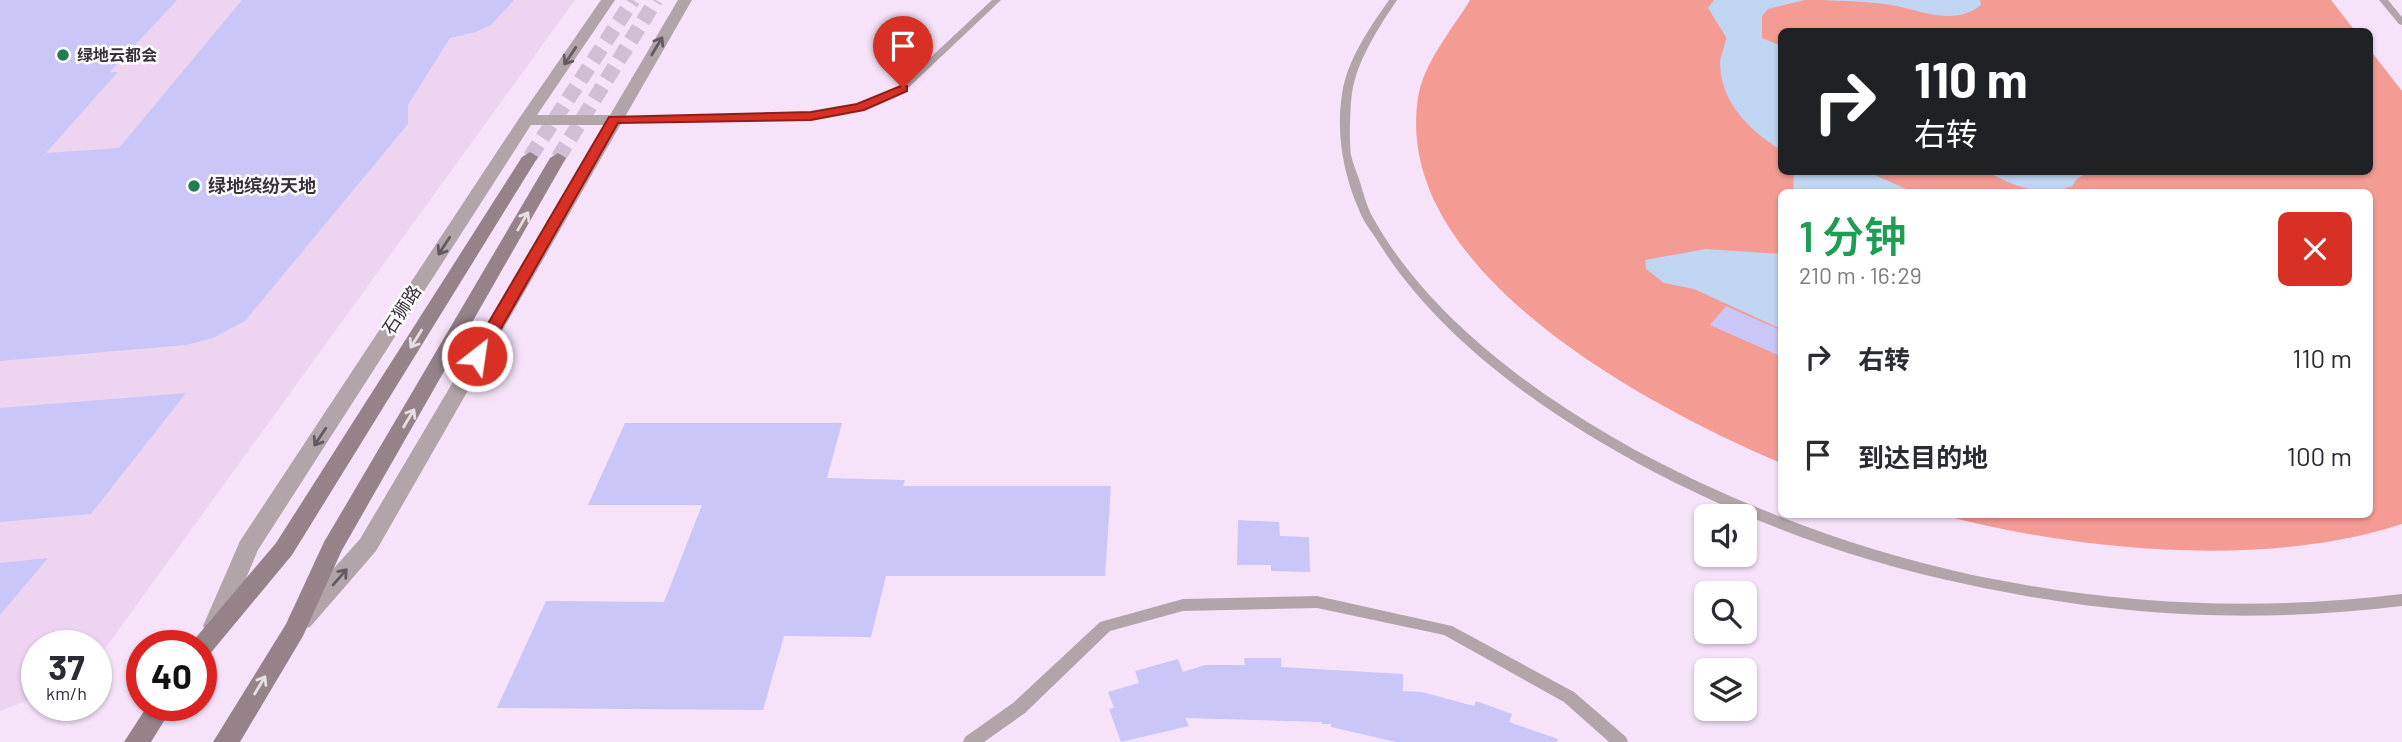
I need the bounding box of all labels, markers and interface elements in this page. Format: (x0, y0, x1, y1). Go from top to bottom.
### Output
pin (873, 16, 933, 88)
icon: arrive (884, 27, 922, 65)
one-way arrow (651, 37, 665, 57)
place label: 绿地云都会 (77, 45, 157, 64)
one-way arrow (563, 46, 577, 66)
marker: 绿地云都会 (55, 47, 71, 63)
text: 110 m (1914, 49, 2028, 108)
icon: right (1799, 56, 1890, 147)
text: 右转 (1914, 114, 1978, 152)
place label: 绿地缤纷天地 (208, 174, 316, 196)
marker: 绿地缤纷天地 (186, 178, 202, 194)
text: 1 分钟 (1799, 210, 1906, 260)
one-way arrow (516, 211, 530, 231)
button: close (2278, 212, 2352, 286)
one-way arrow (437, 236, 451, 255)
text: 210 m · 16:29 (1799, 261, 1922, 289)
street label: 石狮路 (377, 281, 425, 338)
position arrow (440, 319, 514, 393)
one-way arrow (408, 329, 422, 349)
icon: right (1799, 338, 1837, 376)
text: 110 m (2292, 342, 2352, 373)
text: 右转 (1858, 343, 1910, 374)
one-way arrow (403, 408, 416, 429)
one-way arrow (312, 426, 326, 446)
icon: arrive (1799, 436, 1837, 474)
text: 100 m (2287, 440, 2352, 471)
text: 到达目的地 (1858, 441, 1988, 472)
map controls (1694, 504, 1757, 721)
button: sound (1694, 504, 1757, 567)
one-way arrow (332, 568, 348, 586)
button: search (1694, 581, 1757, 644)
speed limit sign: 40 (126, 630, 217, 721)
text: 37 (48, 645, 85, 687)
button: layers (1694, 658, 1757, 721)
one-way arrow (254, 676, 268, 696)
text: km/h (46, 682, 87, 704)

